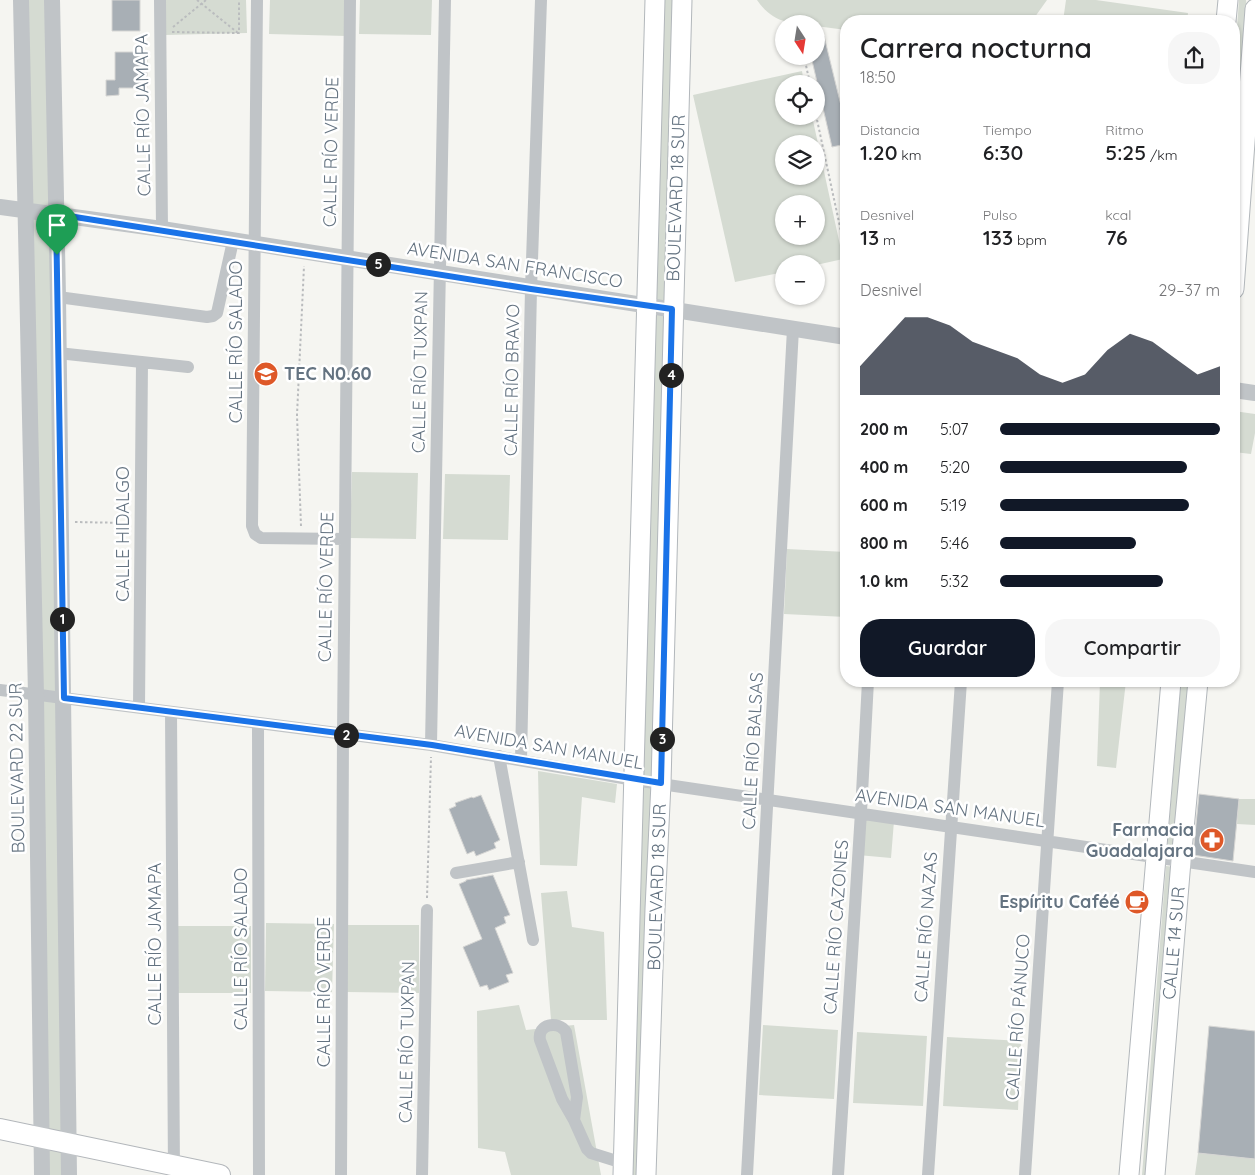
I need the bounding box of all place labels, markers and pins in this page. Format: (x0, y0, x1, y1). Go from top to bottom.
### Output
pin (36, 204, 78, 255)
pin: 5 (366, 252, 390, 276)
school or university icon: TEC N0.60 (253, 361, 279, 387)
place label: TEC N0.60 (284, 362, 372, 385)
pin: 4 (658, 362, 684, 388)
pin: 1 (50, 606, 74, 632)
pin: 2 (334, 722, 358, 748)
pin: 3 (650, 726, 674, 752)
place label: Farmacia Guadalajara (1086, 818, 1194, 862)
pharmacy icon: Farmacia Guadalajara (1199, 827, 1225, 853)
cafe icon: Espíritu Caféé (1124, 889, 1150, 915)
place label: Espíritu Caféé (999, 890, 1120, 913)

